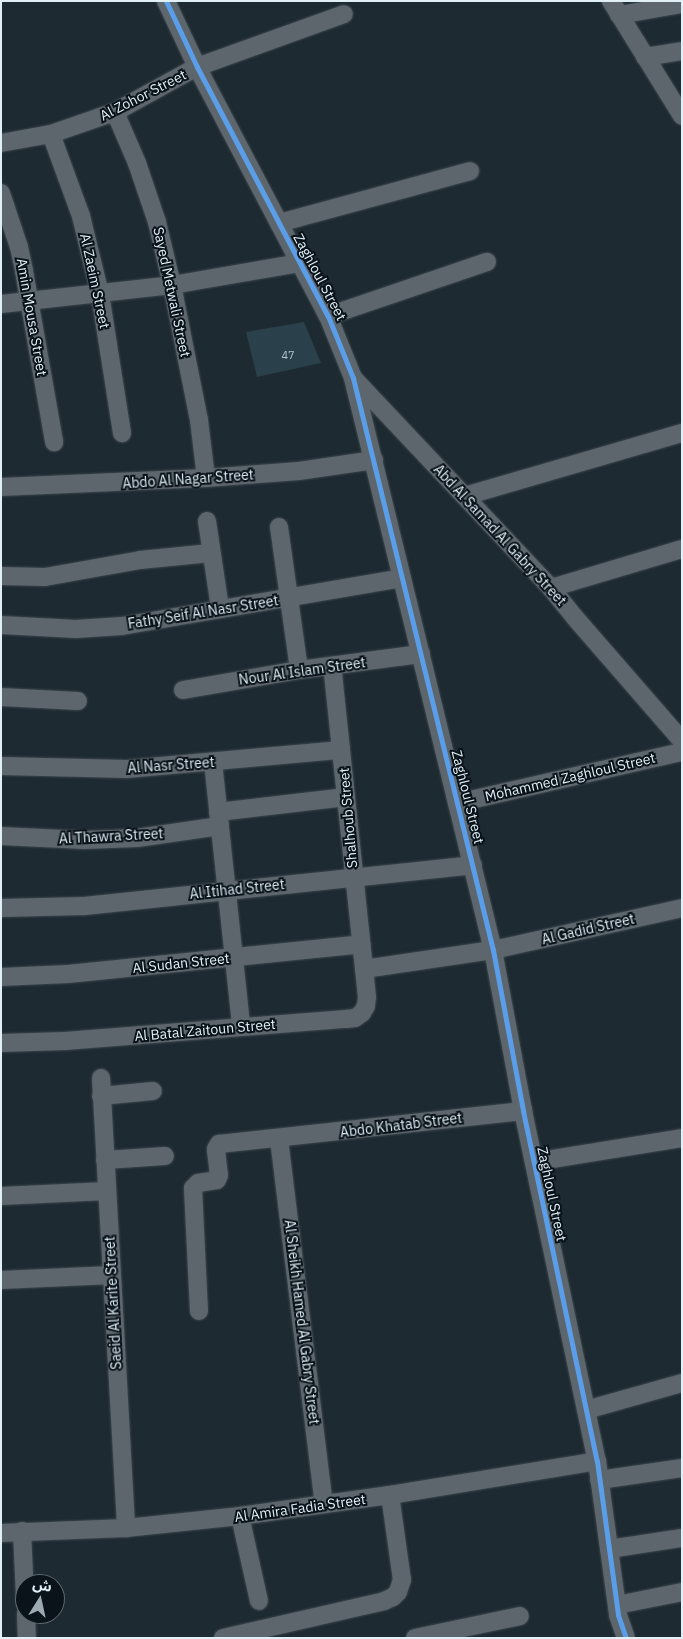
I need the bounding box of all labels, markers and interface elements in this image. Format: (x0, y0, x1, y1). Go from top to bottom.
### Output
street label: Al Zohor Street (97, 66, 189, 124)
street label: Sayed Metwali Street (150, 225, 194, 359)
street label: Zaghloul Street (290, 231, 350, 323)
street label: Al Zaeim Street (77, 232, 113, 330)
street label: Amin Mousa Street (13, 257, 51, 377)
house number: 47 (281, 348, 295, 362)
street label: Abd Al Samad Al Gabry Street (430, 461, 570, 609)
street label: Abdo Al Nagar Street (122, 466, 254, 492)
street label: Fathy Seif Al Nasr Street (127, 592, 279, 632)
street label: Nour Al Islam Street (238, 654, 366, 688)
street label: Zaghloul Street (448, 748, 488, 846)
street label: Mohammed Zaghloul Street (483, 749, 657, 805)
street label: Al Nasr Street (127, 754, 215, 776)
street label: Shalhoub Street (335, 767, 361, 869)
street label: Al Thawra Street (58, 825, 164, 847)
street label: Al Itihad Street (189, 876, 285, 902)
street label: Al Gadid Street (540, 910, 636, 948)
street label: Al Sudan Street (132, 950, 230, 976)
street label: Al Batal Zaitoun Street (134, 1015, 276, 1045)
street label: Abdo Khatab Street (339, 1109, 463, 1141)
street label: Zaghloul Street (534, 1145, 570, 1243)
street label: Al Sheikh Hamed Al Gabry Street (281, 1219, 323, 1425)
street label: Saeid Al Karite Street (101, 1236, 125, 1370)
street label: Al Amira Fadia Street (233, 1490, 367, 1526)
north arrow (15, 1574, 65, 1624)
text: ش (31, 1575, 53, 1596)

